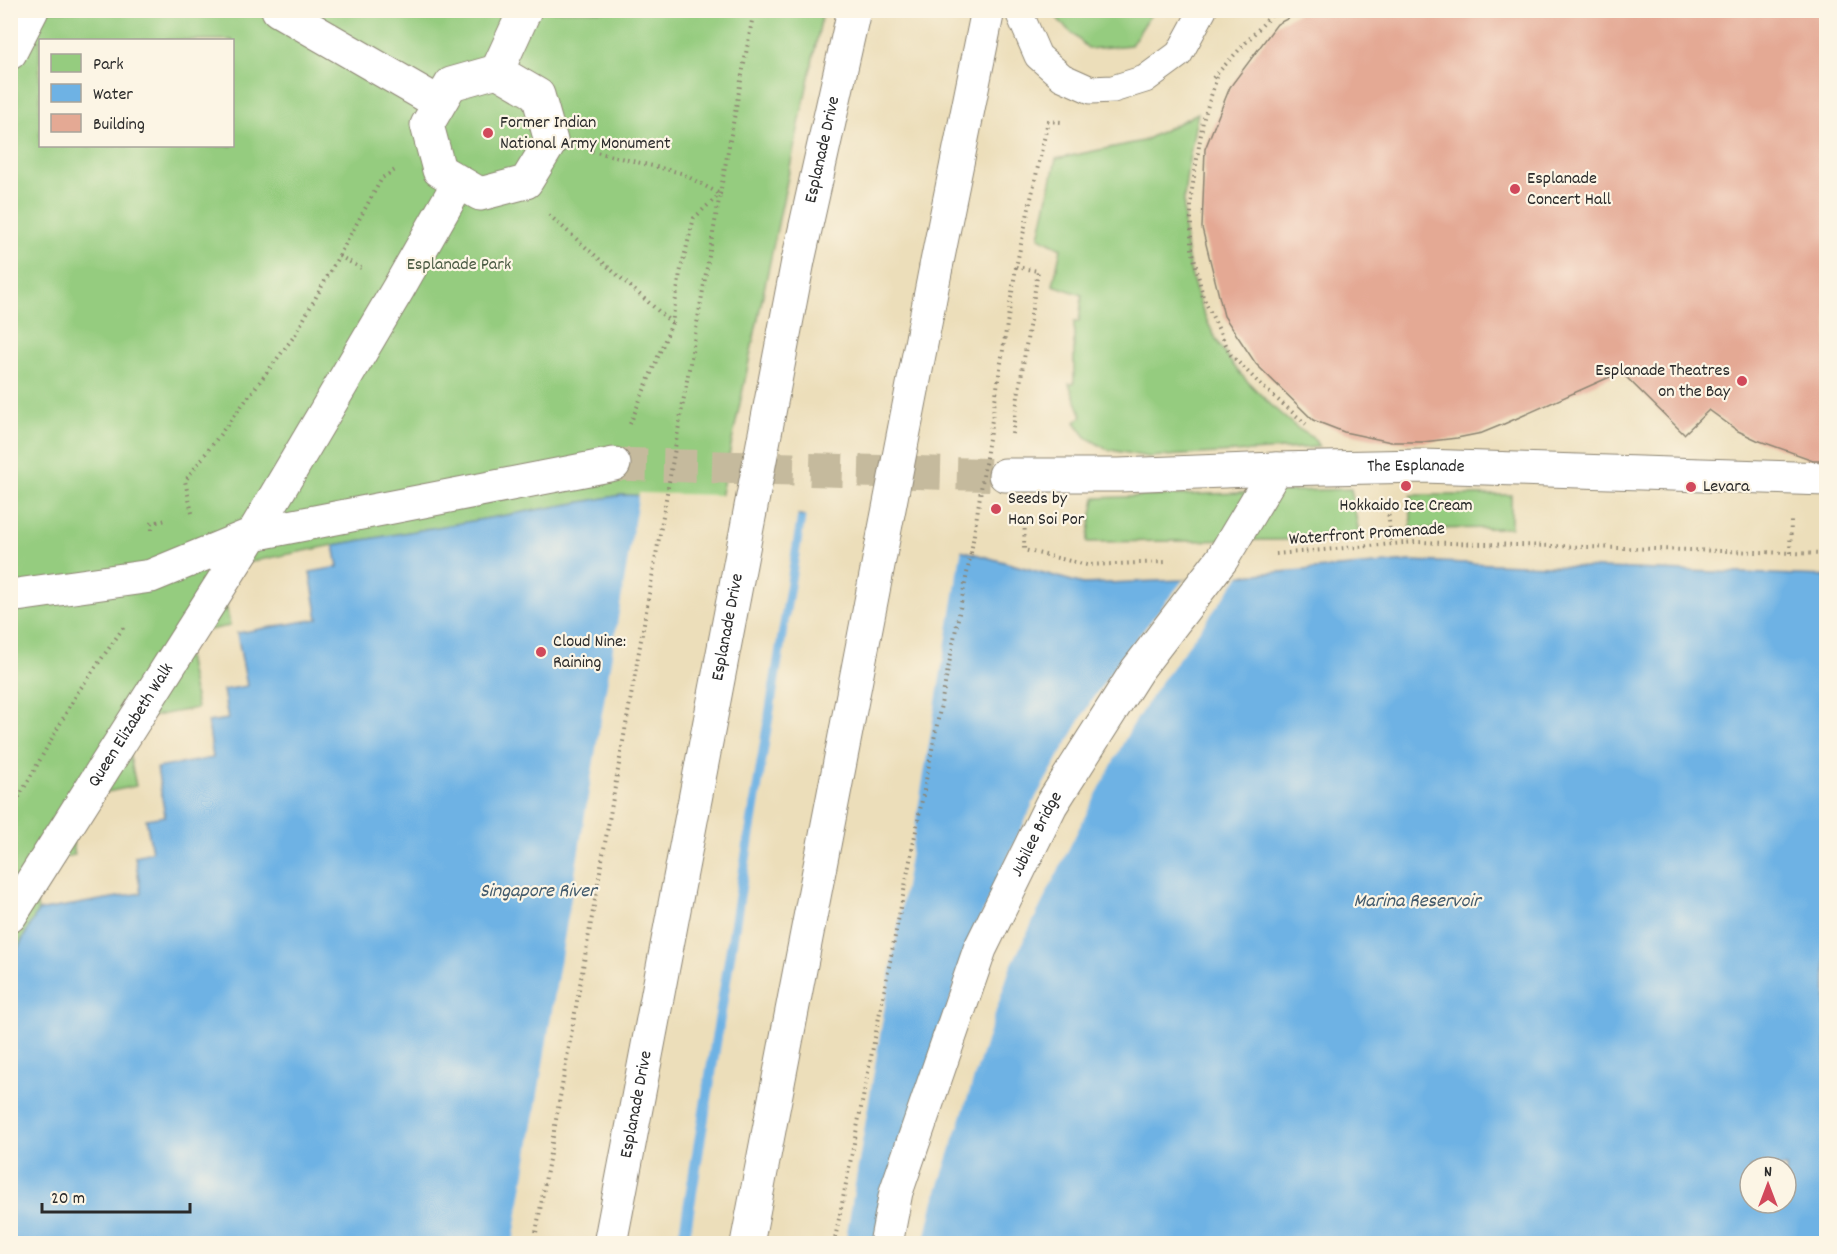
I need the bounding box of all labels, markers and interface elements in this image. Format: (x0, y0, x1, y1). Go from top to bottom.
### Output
legend (39, 39, 234, 147)
text: Park (93, 53, 124, 78)
text: Water (93, 83, 133, 108)
street label: Esplanade Drive (799, 94, 847, 206)
place label: Former Indian National Army Monument (500, 111, 671, 157)
text: Building (93, 113, 145, 138)
marker: Former Indian National Army Monument (481, 126, 495, 140)
place label: Esplanade Concert Hall (1527, 167, 1612, 213)
marker: Esplanade Concert Hall (1508, 182, 1522, 196)
park label: Esplanade Park (407, 253, 511, 278)
place label: Esplanade Theatres on the Bay (1595, 359, 1731, 405)
marker: Esplanade Theatres on the Bay (1735, 374, 1749, 388)
street label: The Esplanade (1367, 453, 1465, 480)
place label: Levara (1703, 475, 1750, 500)
marker: Hokkaido Ice Cream (1399, 479, 1413, 493)
marker: Levara (1684, 480, 1698, 494)
place label: Seeds by Han Soi Por (1008, 487, 1085, 533)
place label: Hokkaido Ice Cream (1339, 494, 1473, 519)
marker: Seeds by Han Soi Por (989, 502, 1003, 516)
street label: Waterfront Promenade (1288, 517, 1446, 553)
street label: Esplanade Drive (705, 571, 750, 683)
place label: Cloud Nine: Raining (553, 630, 626, 676)
marker: Cloud Nine: Raining (534, 645, 548, 659)
street label: Queen Elizabeth Walk (82, 658, 180, 792)
street label: Jubilee Bridge (1005, 787, 1069, 881)
water label: Singapore River (480, 878, 599, 906)
water label: Marina Reservoir (1354, 888, 1483, 916)
street label: Esplanade Drive (614, 1049, 659, 1160)
north arrow (1738, 1155, 1798, 1215)
text: N (1764, 1161, 1772, 1184)
scale bar (42, 1176, 190, 1214)
text: 20 m (51, 1187, 85, 1212)

